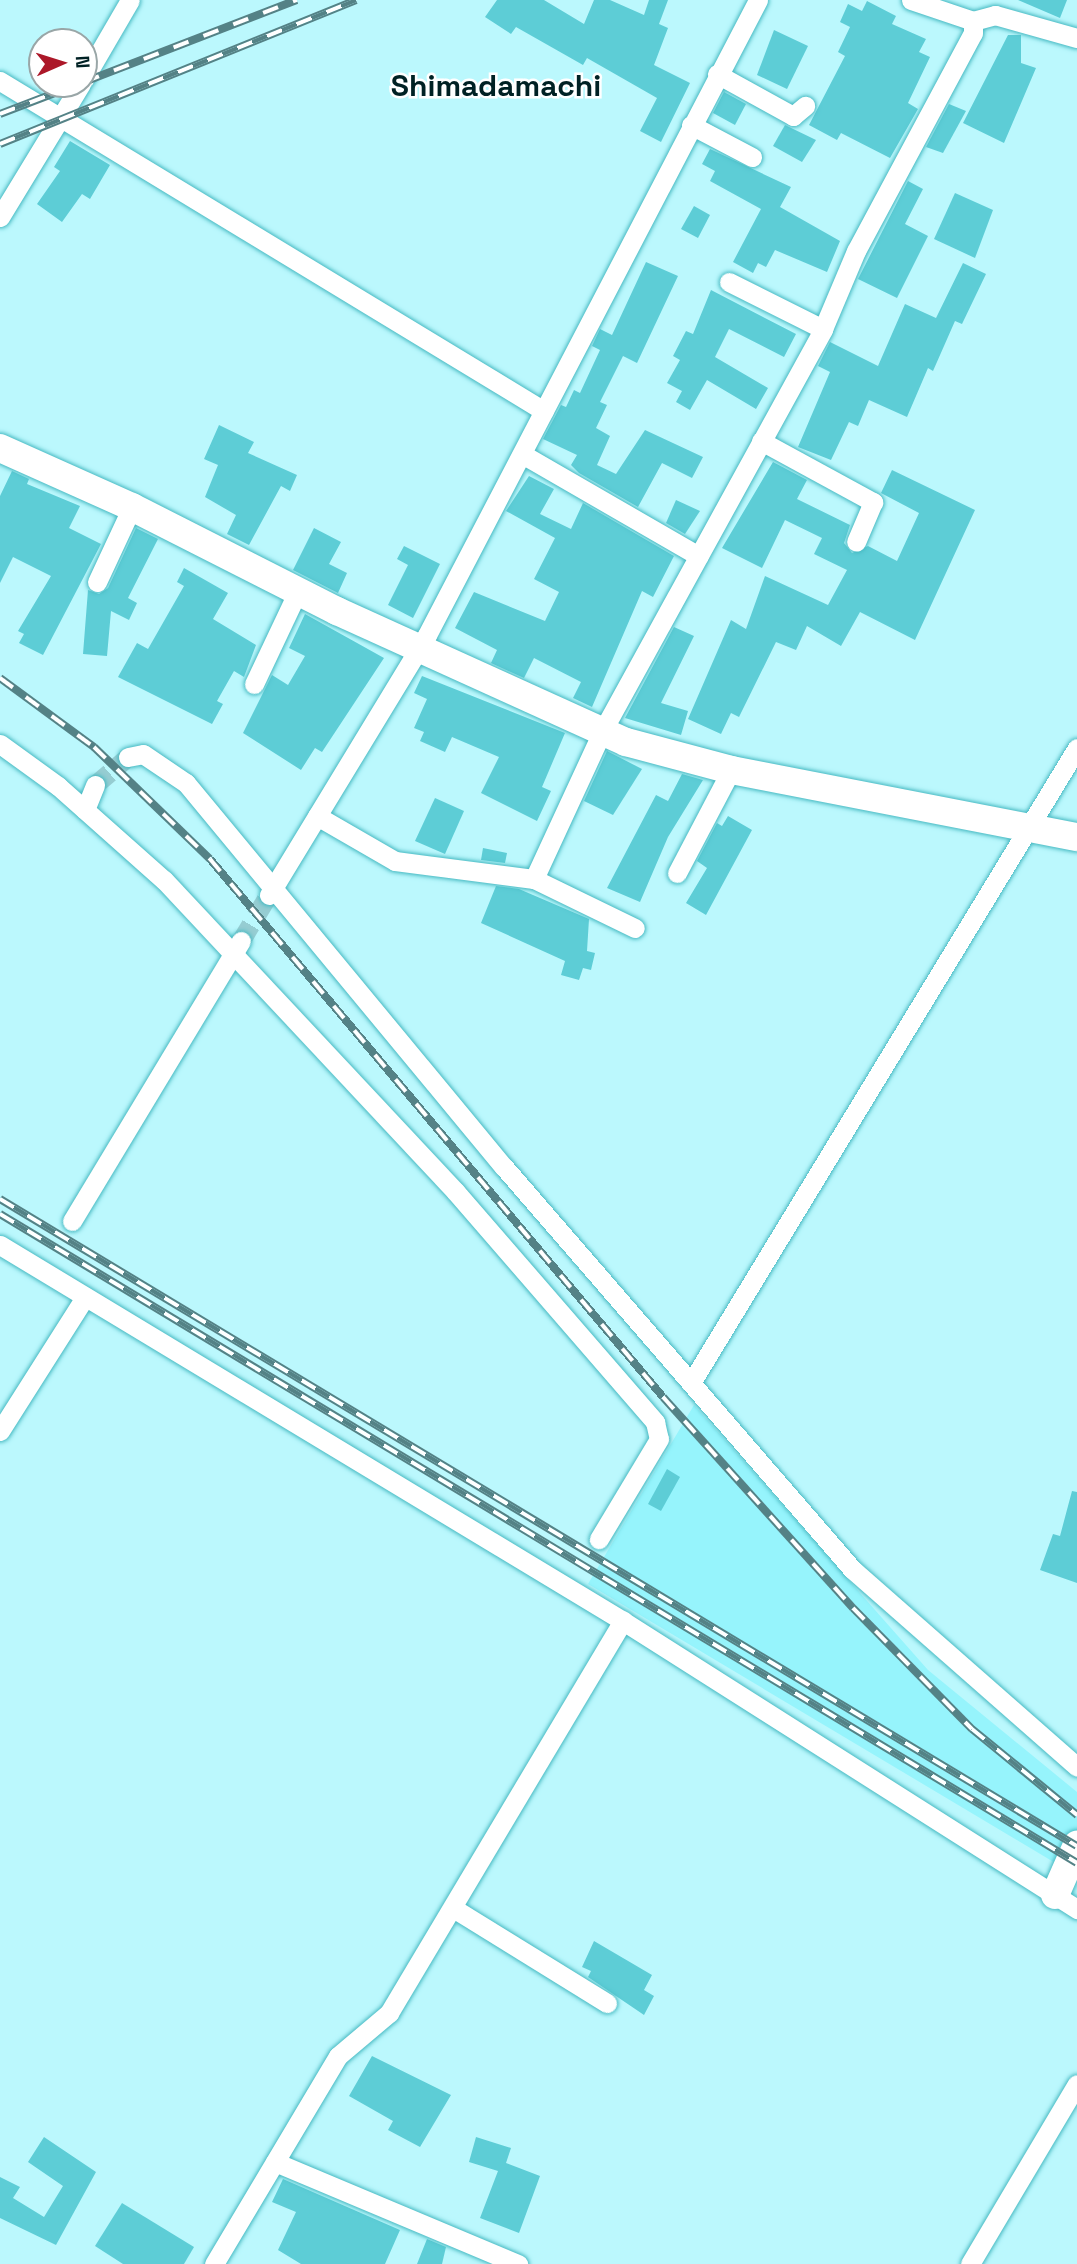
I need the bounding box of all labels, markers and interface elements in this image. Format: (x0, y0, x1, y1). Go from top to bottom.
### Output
north arrow (28, 28, 98, 98)
text: N (70, 55, 95, 69)
district label: Shimadamachi (391, 68, 601, 104)

